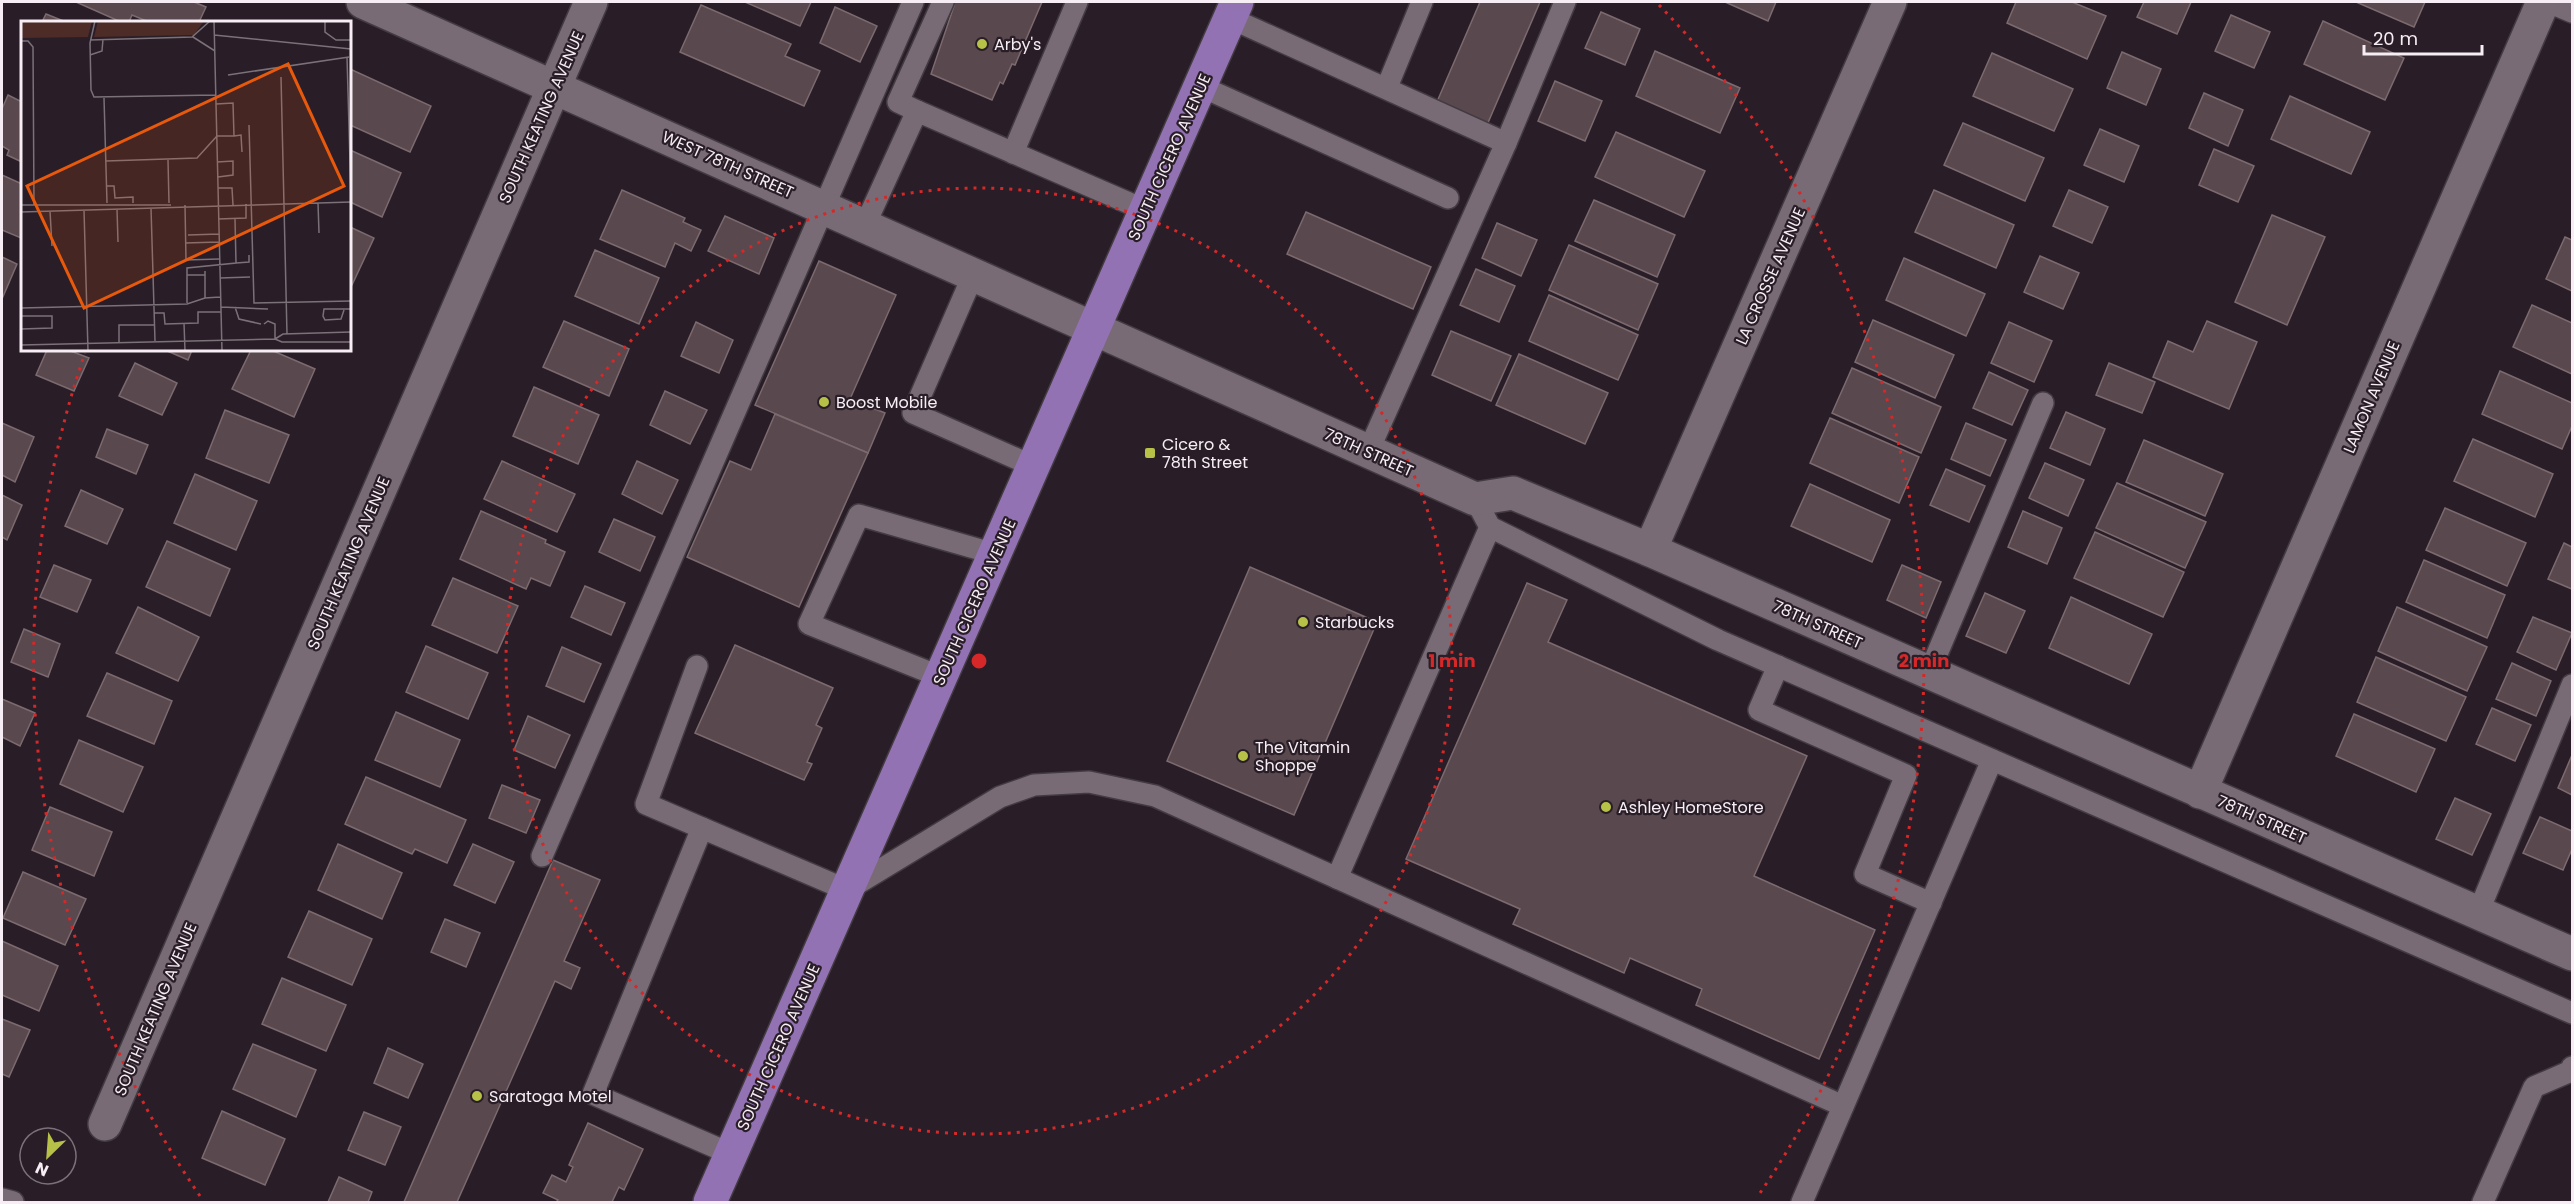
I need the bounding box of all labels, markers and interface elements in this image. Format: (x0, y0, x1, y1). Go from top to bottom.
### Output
scale bar (2364, 18, 2482, 56)
inset map (21, 21, 351, 351)
text: 20 m (2373, 26, 2418, 51)
street label: SOUTH KEATING AVENUE (493, 28, 590, 207)
place label: Arby's (994, 33, 1041, 56)
marker: Arby's (975, 37, 989, 51)
street label: SOUTH CICERO AVENUE (1122, 70, 1217, 244)
street label: WEST 78TH STREET (658, 125, 798, 204)
street label: LA CROSSE AVENUE (1730, 204, 1811, 348)
street label: LAMON AVENUE (2338, 338, 2405, 457)
place label: Boost Mobile (836, 391, 937, 414)
marker: Boost Mobile (817, 395, 831, 409)
street label: 78TH STREET (1320, 422, 1417, 483)
place label: Cicero & 78th Street (1162, 433, 1248, 474)
marker: Cicero & 78th Street (1143, 446, 1157, 460)
street label: SOUTH KEATING AVENUE (302, 473, 395, 653)
street label: SOUTH CICERO AVENUE (927, 515, 1022, 689)
street label: 78TH STREET (1769, 594, 1866, 655)
place label: Starbucks (1315, 611, 1394, 634)
marker: Starbucks (1296, 615, 1310, 629)
text: 1 min (1428, 648, 1476, 673)
text: 2 min (1899, 648, 1949, 673)
centre of rings (969, 651, 989, 671)
place label: The Vitamin Shoppe (1255, 736, 1350, 777)
marker: The Vitamin Shoppe (1236, 749, 1250, 763)
street label: 78TH STREET (2213, 789, 2310, 850)
place label: Ashley HomeStore (1618, 796, 1764, 819)
marker: Ashley HomeStore (1599, 800, 1613, 814)
street label: SOUTH KEATING AVENUE (109, 919, 202, 1099)
street label: SOUTH CICERO AVENUE (731, 960, 826, 1134)
place label: Saratoga Motel (489, 1085, 612, 1108)
marker: Saratoga Motel (470, 1089, 484, 1103)
north arrow (18, 1126, 78, 1186)
text: N (32, 1156, 52, 1182)

